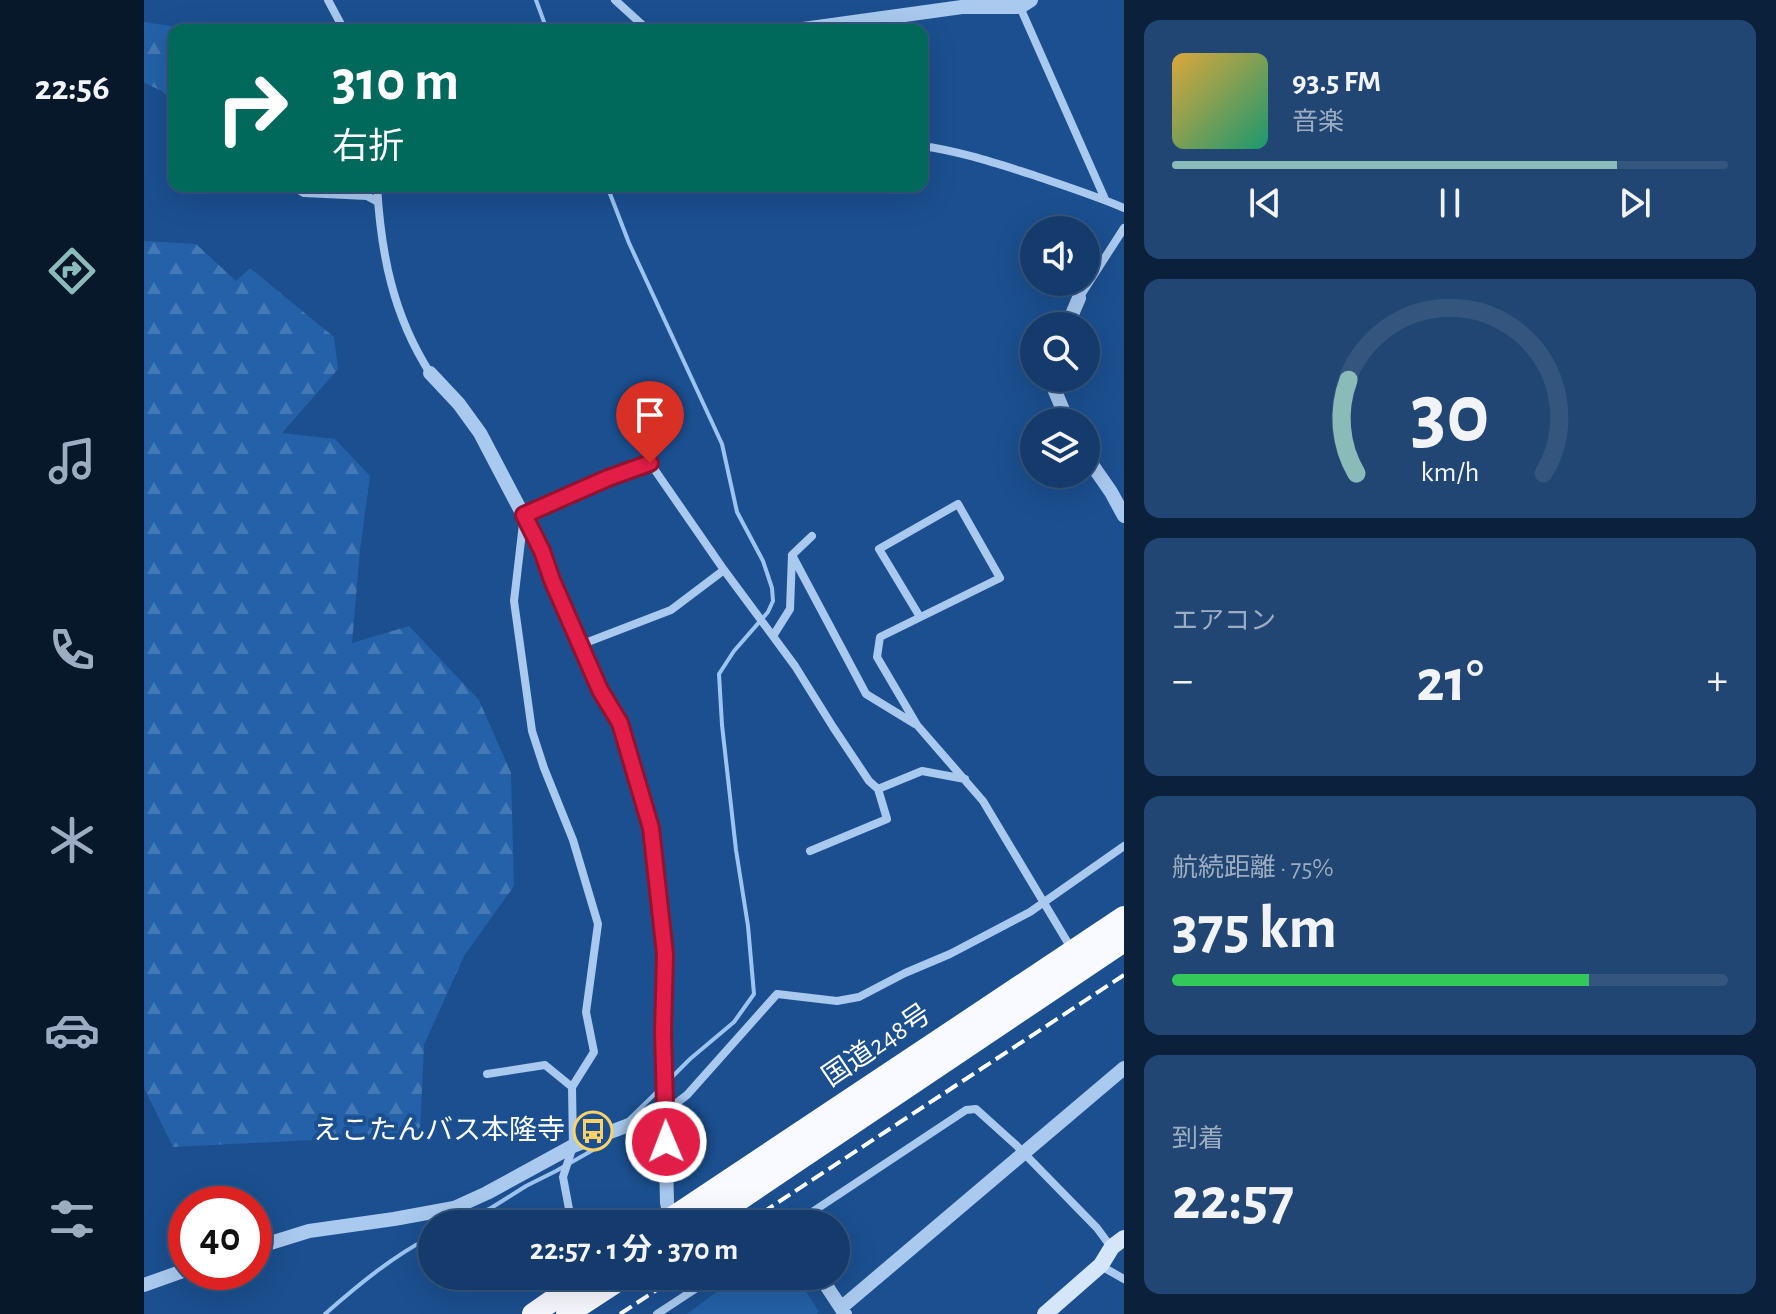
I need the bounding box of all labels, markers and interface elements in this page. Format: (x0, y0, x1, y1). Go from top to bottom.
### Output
text: 310 m (332, 54, 459, 110)
icon: right (200, 56, 304, 160)
text: 93.5 FM (1292, 67, 1381, 97)
text: 22:56 (34, 70, 110, 106)
text: 音楽 (1292, 109, 1344, 135)
text: 右折 (332, 129, 404, 165)
icon: previous (1243, 181, 1287, 225)
icon: pause (1428, 181, 1472, 225)
icon: next (1613, 181, 1657, 225)
map controls (1020, 216, 1100, 488)
button: sound (1020, 216, 1100, 296)
icon: directions (44, 243, 100, 299)
button: search (1020, 312, 1100, 392)
text: 30 (1410, 373, 1490, 457)
pin (616, 381, 684, 463)
icon: arrive (628, 393, 672, 437)
button: layers (1020, 408, 1100, 488)
icon: music (44, 433, 100, 489)
text: km/h (1421, 458, 1479, 487)
text: エアコン (1172, 608, 1276, 634)
icon: phone (44, 622, 100, 678)
text: 21° (1416, 652, 1484, 712)
text: − (1172, 659, 1193, 703)
text: + (1707, 659, 1728, 703)
icon: climate (44, 812, 100, 868)
text: 航続距離 · 75% (1172, 855, 1334, 881)
text: 375 km (1172, 899, 1337, 959)
street label: 国道248号 (817, 998, 936, 1092)
icon: car (44, 1002, 100, 1058)
position arrow (624, 1100, 708, 1184)
bus stop icon: えこたんバス本隆寺 (572, 1110, 614, 1152)
place label: えこたんバス本隆寺 (313, 1115, 565, 1145)
text: 到着 (1172, 1126, 1224, 1152)
text: 22:57 (1172, 1170, 1294, 1230)
speed limit sign: 40 (168, 1186, 272, 1290)
icon: filters (44, 1191, 100, 1247)
text: 22:57 · 1 分 · 370 m (530, 1235, 738, 1265)

